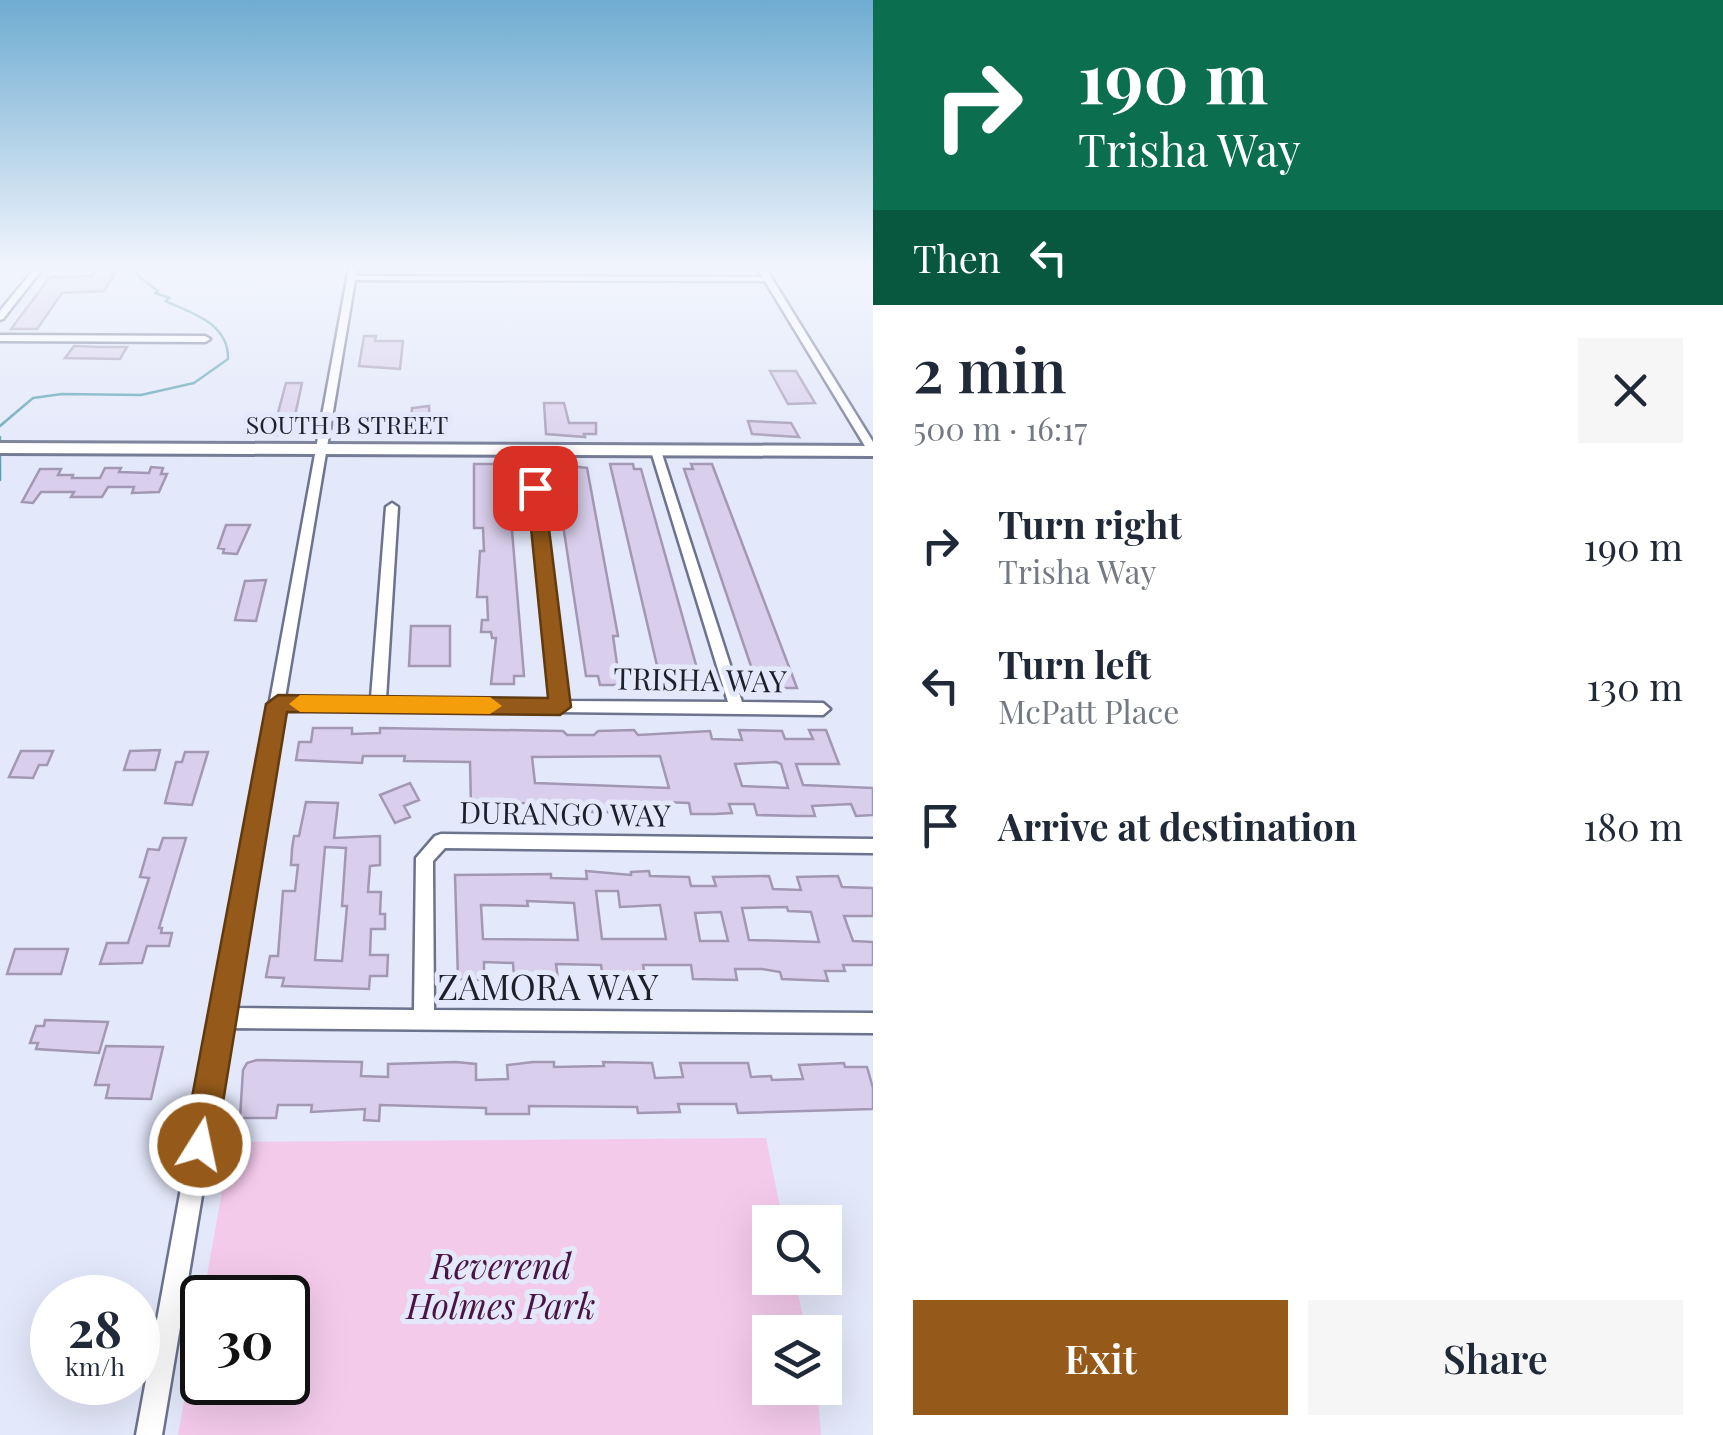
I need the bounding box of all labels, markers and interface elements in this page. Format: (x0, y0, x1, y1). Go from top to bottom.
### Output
text: 190 m (1078, 28, 1268, 122)
icon: right (913, 40, 1043, 170)
text: Trisha Way (1078, 118, 1301, 178)
icon: left (1021, 230, 1076, 285)
text: Then (913, 232, 1001, 283)
text: 2 min (913, 328, 1066, 408)
button: close (1578, 338, 1683, 443)
text: 500 m · 16:17 (913, 406, 1087, 449)
street label: SOUTH B STREET (246, 407, 448, 440)
pin (493, 446, 578, 531)
icon: arrive (508, 461, 563, 516)
text: Turn right (998, 498, 1182, 549)
icon: right (913, 518, 968, 573)
text: 190 m (1584, 520, 1683, 571)
text: Trisha Way (998, 549, 1156, 592)
text: Turn left (998, 638, 1151, 689)
street label: TRISHA WAY (613, 657, 787, 701)
icon: left (913, 658, 968, 713)
text: 130 m (1586, 660, 1683, 711)
text: McPatt Place (998, 689, 1179, 732)
street label: DURANGO WAY (459, 791, 671, 835)
icon: arrive (913, 798, 968, 853)
text: Arrive at destination (998, 800, 1357, 851)
text: 180 m (1583, 800, 1683, 851)
street label: ZAMORA WAY (438, 962, 659, 1009)
position arrow (148, 1093, 252, 1197)
map controls (752, 1205, 842, 1405)
button: search (752, 1205, 842, 1295)
park label: Reverend Holmes Park (404, 1241, 596, 1328)
speed limit sign: 30 (180, 1275, 310, 1405)
text: 28 (68, 1294, 122, 1361)
button: Exit (913, 1300, 1288, 1415)
button: Share (1308, 1300, 1683, 1415)
button: layers (752, 1315, 842, 1405)
text: km/h (65, 1349, 125, 1382)

